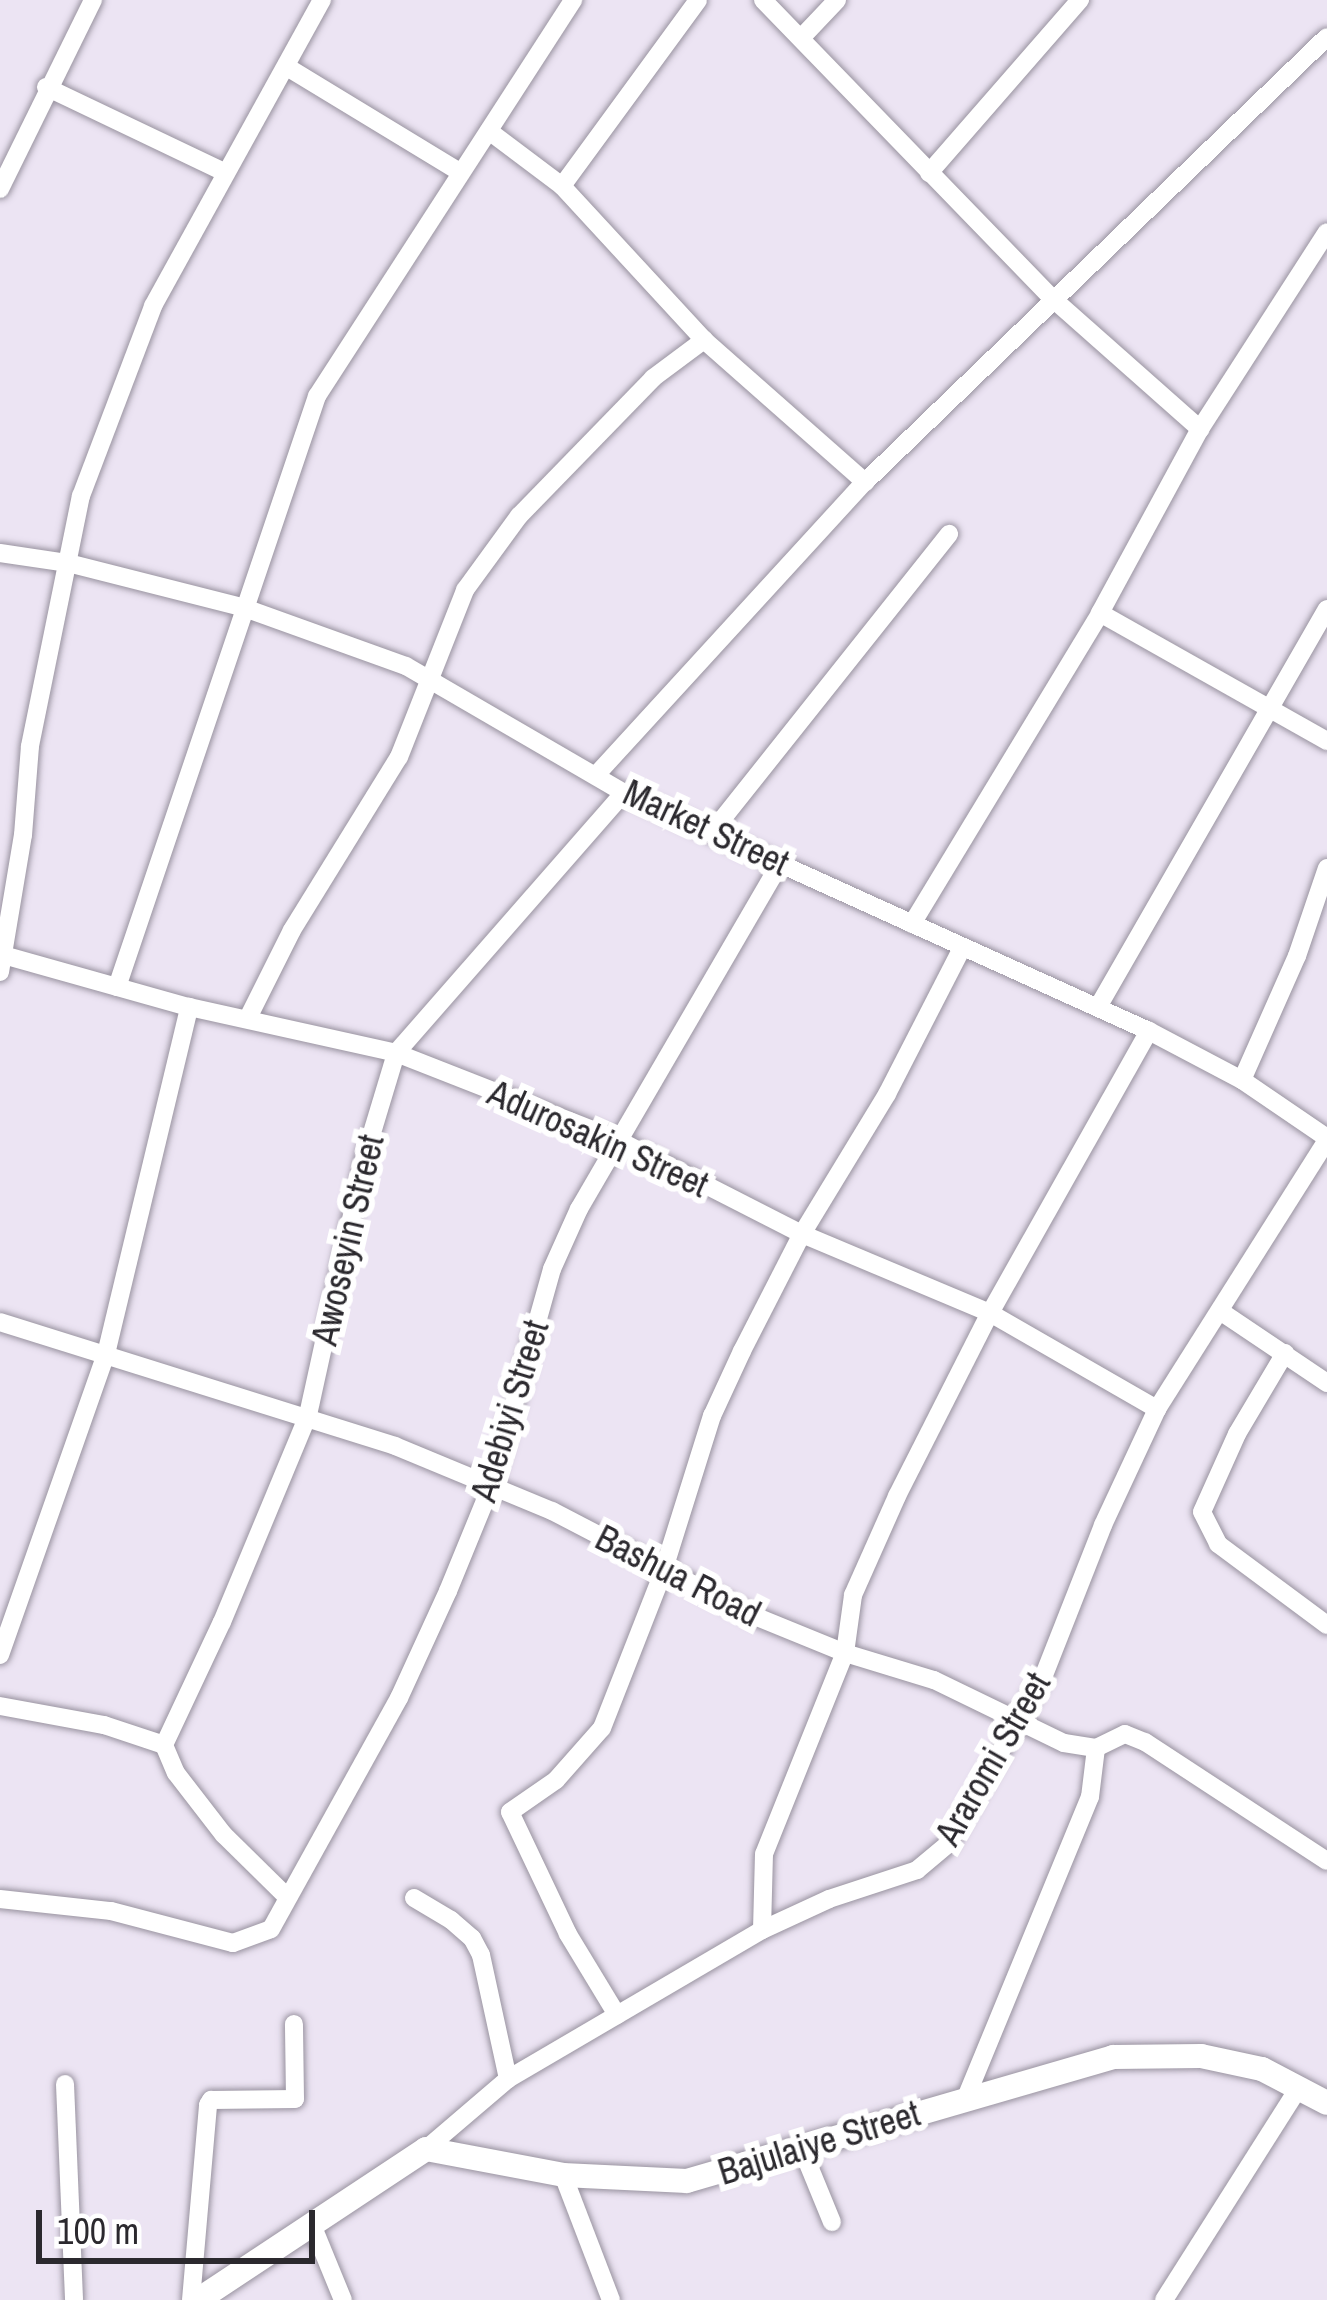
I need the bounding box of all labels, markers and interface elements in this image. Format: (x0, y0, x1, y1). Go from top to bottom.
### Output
street label: Market Street (617, 771, 795, 885)
street label: Adurosakin Street (481, 1071, 715, 1207)
street label: Awoseyin Street (303, 1131, 393, 1349)
street label: Adebiyi Street (462, 1315, 558, 1507)
street label: Bashua Road (589, 1516, 767, 1636)
street label: Araromi Street (926, 1665, 1060, 1853)
street label: Bajulaiye Street (713, 2092, 925, 2194)
scale bar (42, 2186, 321, 2260)
text: 100 m (57, 2207, 139, 2255)

